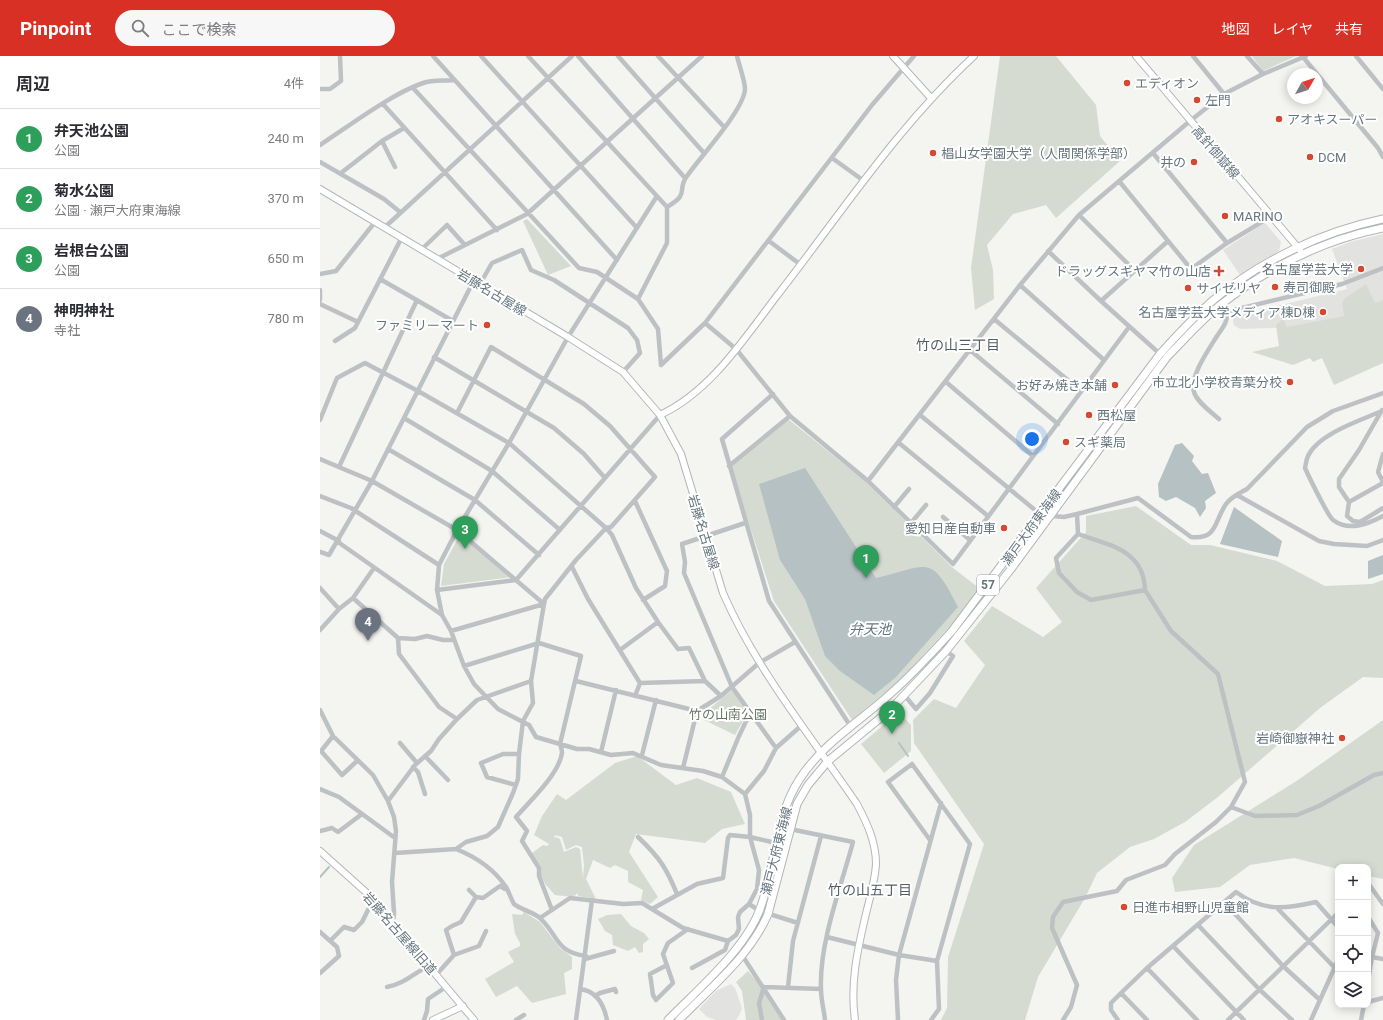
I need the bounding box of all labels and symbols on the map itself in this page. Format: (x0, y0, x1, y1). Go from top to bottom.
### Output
north arrow (1287, 68, 1323, 104)
place label: エディオン (1135, 76, 1199, 91)
marker: エディオン (1122, 78, 1132, 88)
place label: 左門 (1205, 93, 1231, 108)
marker: 左門 (1192, 95, 1202, 105)
place label: アオキスーパー (1287, 112, 1377, 127)
marker: アオキスーパー (1274, 114, 1284, 124)
street label: 高針御嶽線 (1189, 123, 1243, 182)
place label: 椙山女学園大学（人間関係学部） (941, 146, 1136, 161)
marker: 椙山女学園大学（人間関係学部） (928, 148, 938, 158)
place label: DCM (1318, 150, 1346, 165)
marker: DCM (1305, 152, 1315, 162)
place label: 井の (1160, 155, 1186, 170)
marker: 井の (1189, 157, 1199, 167)
place label: MARINO (1233, 209, 1283, 224)
marker: MARINO (1220, 211, 1230, 221)
place label: 名古屋学芸大学 (1262, 262, 1353, 277)
place label: ドラッグスギヤマ竹の山店 (1055, 264, 1211, 279)
marker: 名古屋学芸大学 (1356, 264, 1366, 274)
street label: 岩藤名古屋線 (454, 266, 529, 319)
marker: ドラッグスギヤマ竹の山店 (1214, 266, 1224, 276)
place label: 寿司御殿 (1283, 280, 1335, 295)
place label: サイゼリヤ (1196, 281, 1261, 296)
marker: 寿司御殿 (1270, 282, 1280, 292)
marker: サイゼリヤ (1183, 283, 1193, 293)
place label: 名古屋学芸大学メディア棟D棟 (1138, 305, 1315, 320)
marker: 名古屋学芸大学メディア棟D棟 (1318, 307, 1328, 317)
place label: ファミリーマート (375, 318, 479, 333)
marker: ファミリーマート (482, 320, 492, 330)
district label: 竹の山三丁目 (916, 337, 1000, 353)
place label: 市立北小学校青葉分校 (1152, 375, 1282, 390)
marker: 市立北小学校青葉分校 (1285, 377, 1295, 387)
place label: お好み焼き本舗 (1016, 378, 1107, 393)
marker: お好み焼き本舗 (1110, 380, 1120, 390)
place label: 西松屋 (1097, 408, 1136, 423)
marker: 西松屋 (1084, 410, 1094, 420)
your location (1022, 429, 1042, 449)
place label: スギ薬局 (1074, 435, 1126, 450)
marker: スギ薬局 (1061, 437, 1071, 447)
street label: 瀬戸大府東海線 (999, 486, 1064, 569)
street label: 岩藤名古屋線 (685, 493, 722, 572)
pin: 3 (452, 516, 478, 549)
place label: 愛知日産自動車 (905, 521, 996, 536)
marker: 愛知日産自動車 (999, 523, 1009, 533)
pin: 1 (853, 545, 879, 578)
road number: 57 (977, 575, 999, 595)
pin: 4 (355, 608, 381, 641)
water label: 弁天池 (849, 621, 893, 637)
pin: 2 (879, 701, 905, 734)
park label: 竹の山南公園 (689, 707, 767, 722)
place label: 岩崎御嶽神社 (1256, 731, 1334, 746)
marker: 岩崎御嶽神社 (1337, 733, 1347, 743)
street label: 瀬戸大府東海線 (758, 805, 795, 897)
district label: 竹の山五丁目 (828, 882, 912, 898)
street label: 岩藤名古屋線旧道 (360, 889, 439, 977)
place label: 日進市相野山児童館 (1132, 900, 1249, 915)
marker: 日進市相野山児童館 (1119, 902, 1129, 912)

